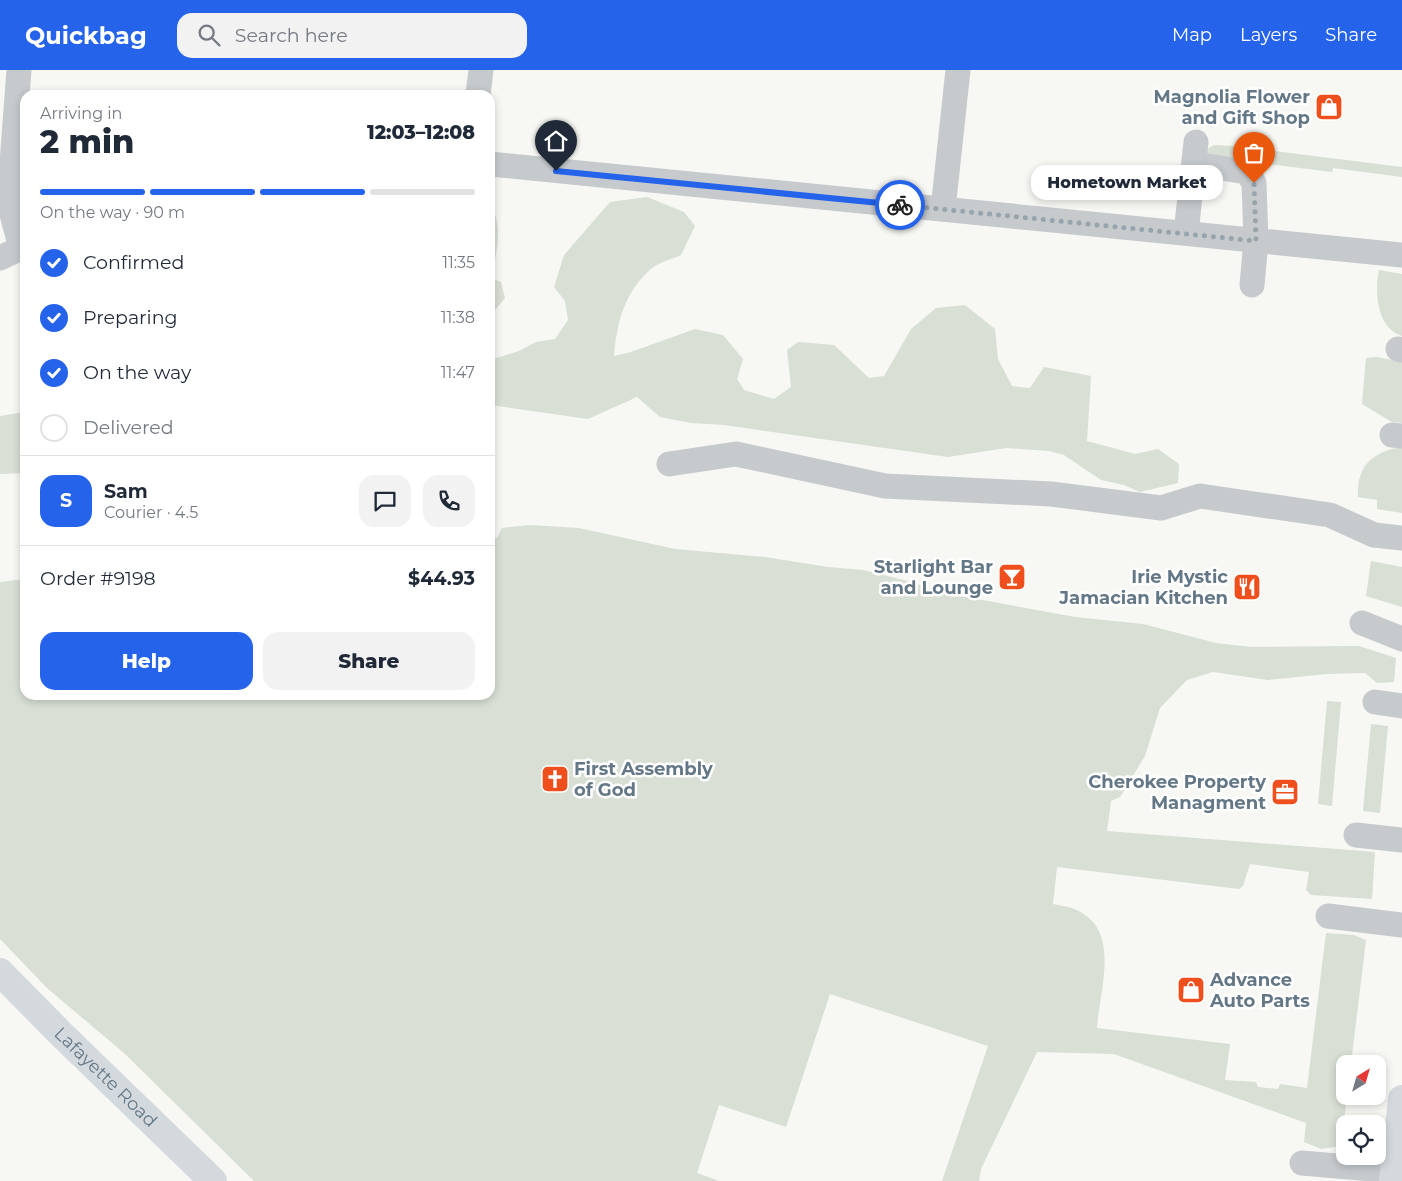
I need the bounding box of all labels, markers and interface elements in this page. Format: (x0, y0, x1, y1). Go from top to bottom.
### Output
search box (177, 13, 527, 58)
text: Quickbag (25, 21, 147, 50)
icon: search (195, 21, 223, 49)
text: Search here (235, 24, 348, 47)
text: Map (1172, 24, 1212, 46)
text: Layers (1240, 24, 1297, 46)
text: Share (1325, 24, 1377, 46)
place label: Magnolia Flower and Gift Shop (1154, 86, 1310, 129)
shop icon: Magnolia Flower and Gift Shop (1314, 92, 1344, 122)
text: Arriving in (40, 104, 122, 123)
pin (535, 120, 577, 171)
text: 12:03–12:08 (367, 121, 475, 144)
text: 2 min (40, 122, 134, 161)
icon: home (542, 127, 570, 155)
pin (1233, 132, 1275, 183)
icon: bag (1240, 139, 1268, 167)
callout: Hometown Market (1032, 166, 1224, 200)
text: Hometown Market (1047, 173, 1207, 192)
courier (875, 180, 925, 230)
icon: bike (886, 191, 914, 219)
text: On the way · 90 m (40, 203, 185, 222)
icon: check (40, 249, 68, 277)
text: Confirmed (83, 251, 184, 274)
text: 11:35 (442, 253, 475, 272)
icon: check (40, 304, 68, 332)
text: Preparing (83, 306, 178, 329)
text: 11:38 (441, 308, 475, 327)
icon: check (40, 359, 68, 387)
text: On the way (83, 361, 191, 384)
text: 11:47 (441, 363, 475, 382)
text: Delivered (83, 416, 174, 439)
button: chat (359, 475, 411, 527)
button: phone (423, 475, 475, 527)
text: Sam (104, 480, 148, 503)
text: S (60, 489, 72, 512)
text: Courier · 4.5 (104, 503, 198, 522)
place label: Starlight Bar and Lounge (874, 556, 993, 599)
bar icon: Starlight Bar and Lounge (997, 562, 1027, 592)
place label: Irie Mystic Jamacian Kitchen (1058, 566, 1228, 609)
text: Order #9198 (40, 567, 156, 590)
text: $44.93 (408, 567, 475, 590)
restaurant icon: Irie Mystic Jamacian Kitchen (1232, 572, 1262, 602)
button: Help (40, 632, 253, 690)
button: Share (263, 632, 475, 690)
place label: First Assembly of God (574, 758, 713, 801)
church icon: First Assembly of God (540, 764, 570, 794)
place label: Cherokee Property Managment (1088, 771, 1266, 814)
office icon: Cherokee Property Managment (1270, 777, 1300, 807)
place label: Advance Auto Parts (1209, 969, 1310, 1012)
shop icon: Advance Auto Parts (1176, 975, 1206, 1005)
street label: Lafayette Road (50, 1022, 162, 1132)
north arrow (1336, 1055, 1386, 1105)
map controls (1336, 1055, 1386, 1165)
button: locate (1336, 1115, 1386, 1165)

